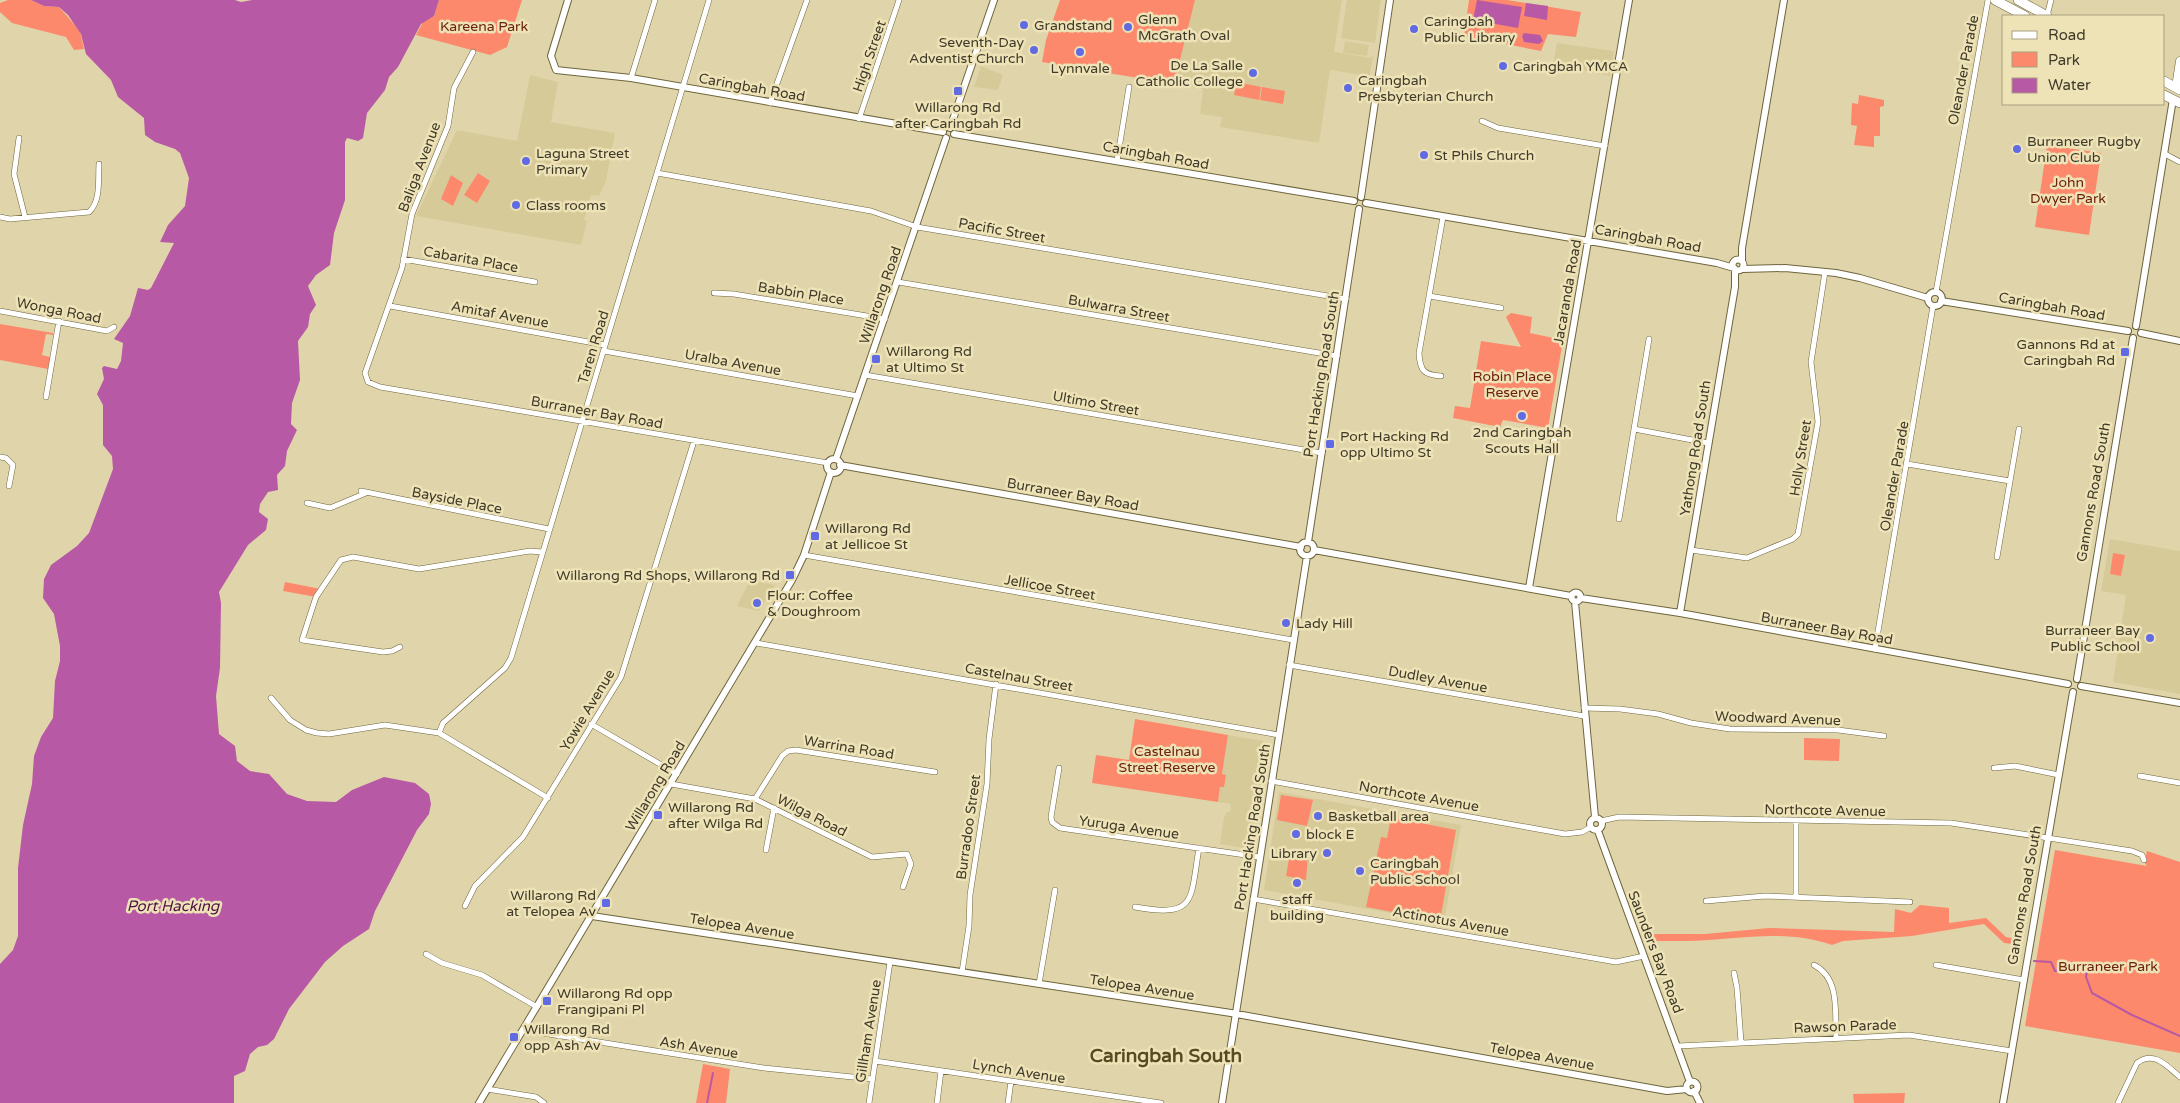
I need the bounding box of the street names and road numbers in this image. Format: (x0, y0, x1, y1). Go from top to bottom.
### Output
street label: Oleander Parade (1944, 14, 1983, 127)
street label: High Street (849, 17, 890, 94)
street label: Caringbah Road (697, 70, 806, 105)
street label: Baliga Avenue (395, 120, 444, 215)
street label: Caringbah Road (1101, 138, 1210, 173)
street label: Pacific Street (957, 214, 1047, 247)
street label: Caringbah Road (1593, 221, 1702, 256)
street label: Jacaranda Road (1550, 238, 1585, 346)
street label: Cabarita Place (422, 243, 520, 276)
street label: Willarong Road (856, 244, 905, 346)
street label: Babbin Place (757, 278, 845, 309)
street label: Caringbah Road (1997, 289, 2106, 324)
street label: Port Hacking Road South (1300, 290, 1343, 459)
street label: Bulwarra Street (1067, 291, 1172, 326)
street label: Wonga Road (15, 294, 103, 327)
street label: Amitaf Avenue (450, 298, 550, 331)
street label: Taren Road (574, 308, 613, 386)
street label: Uralba Avenue (683, 346, 782, 379)
street label: Yathong Road South (1676, 379, 1715, 517)
street label: Ultimo Street (1051, 388, 1141, 420)
street label: Burraneer Bay Road (530, 392, 664, 432)
street label: Holly Street (1786, 418, 1815, 497)
street label: Oleander Parade (1876, 420, 1913, 533)
street label: Gannons Road South (2073, 421, 2114, 563)
street label: Burraneer Bay Road (1006, 474, 1140, 514)
street label: Bayside Place (410, 483, 504, 518)
street label: Jellicoe Street (1003, 571, 1098, 604)
street label: Burraneer Bay Road (1760, 608, 1894, 648)
street label: Castelnau Street (964, 660, 1075, 695)
street label: Dudley Avenue (1387, 662, 1489, 697)
street label: Yowie Avenue (556, 666, 619, 754)
street label: Woodward Avenue (1715, 708, 1841, 729)
street label: Warrina Road (803, 732, 895, 763)
street label: Willarong Road (622, 738, 689, 834)
street label: Port Hacking Road South (1231, 743, 1274, 912)
street label: Burradoo Street (953, 773, 984, 881)
street label: Northcote Avenue (1358, 778, 1480, 815)
street label: Wilga Road (774, 791, 850, 840)
street label: Northcote Avenue (1764, 801, 1886, 820)
street label: Yuruga Avenue (1078, 812, 1180, 843)
street label: Gannons Road South (2004, 824, 2045, 966)
street label: Saunders Bay Road (1624, 889, 1687, 1016)
street label: Actinotus Avenue (1391, 903, 1511, 940)
street label: Telopea Avenue (688, 910, 796, 943)
street label: Telopea Avenue (1088, 971, 1196, 1004)
street label: Gillham Avenue (852, 978, 885, 1084)
street label: Rawson Parade (1793, 1016, 1897, 1037)
street label: Ash Avenue (658, 1033, 740, 1062)
street label: Telopea Avenue (1488, 1039, 1596, 1074)
street label: Lynch Avenue (971, 1056, 1067, 1087)

